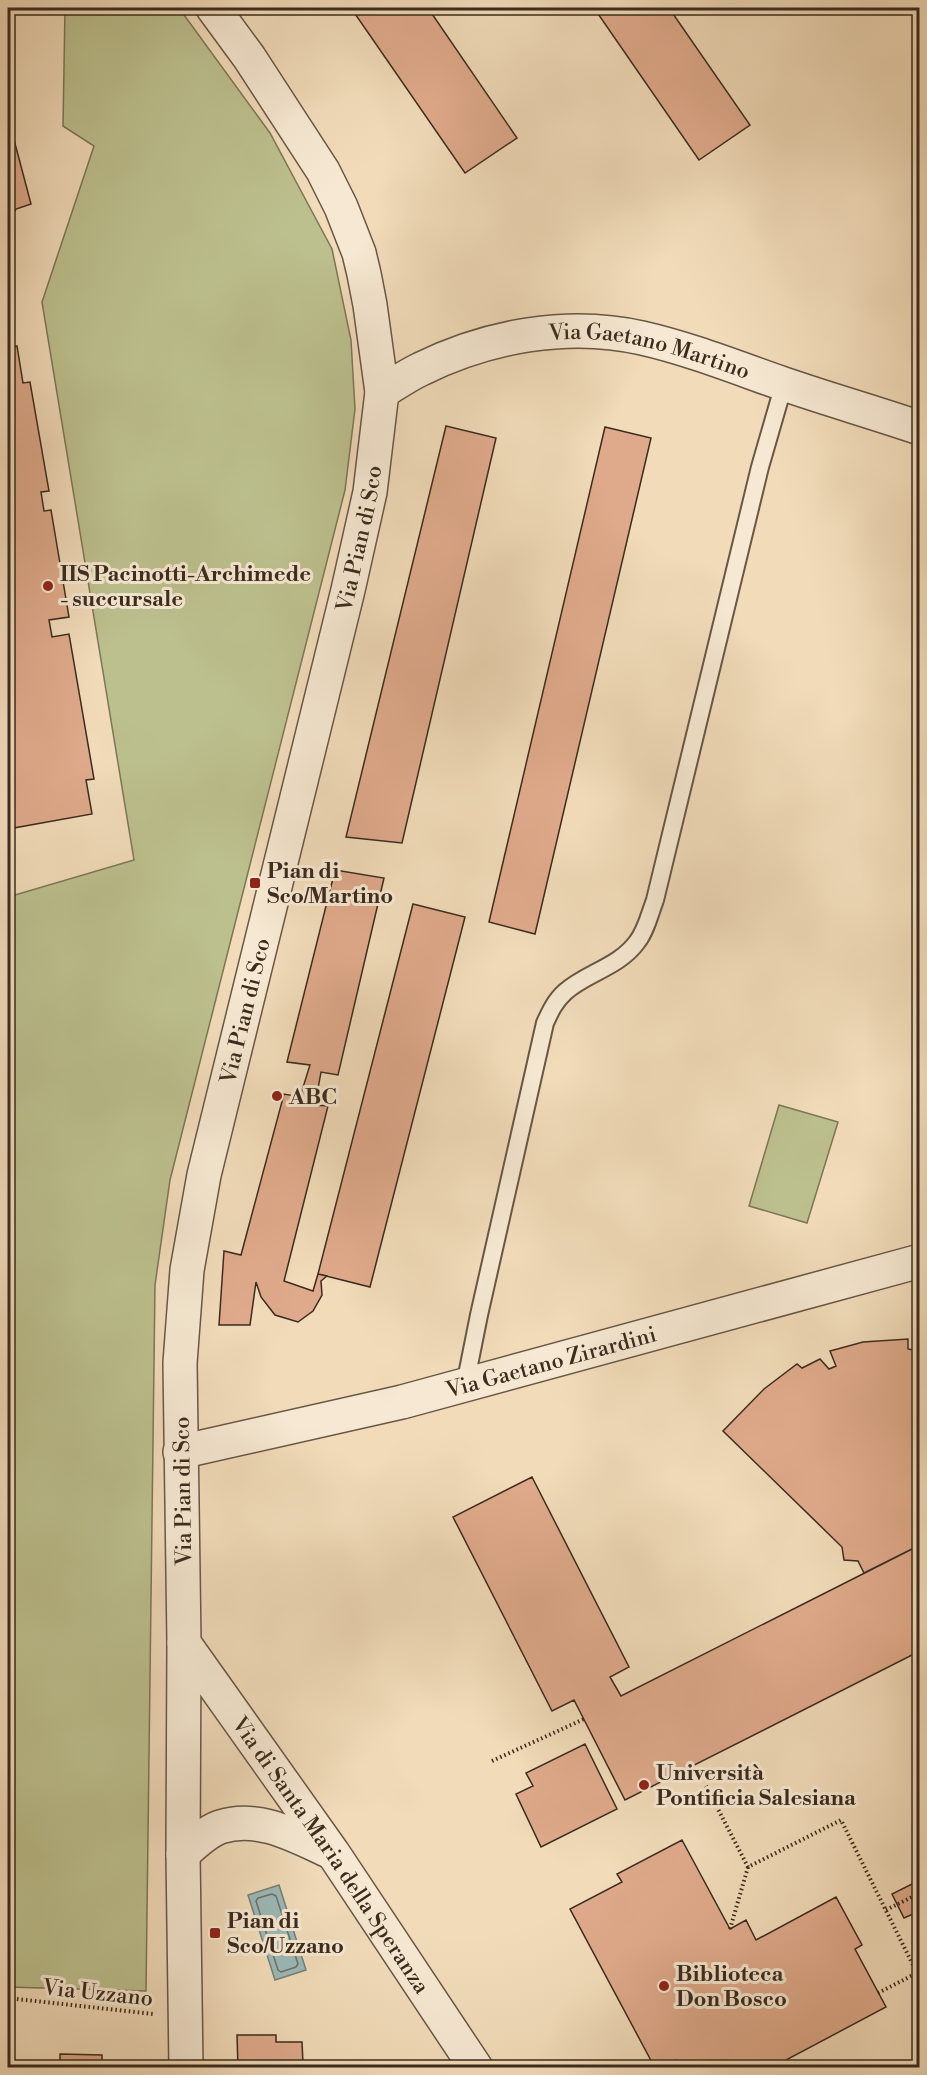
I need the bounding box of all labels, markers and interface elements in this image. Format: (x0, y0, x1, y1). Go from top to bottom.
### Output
street label: Via Gaetano Martino (547, 319, 753, 386)
street label: Via Pian di Sco (331, 464, 388, 616)
place label: IIS Pacinotti-Archimede - succursale (60, 561, 311, 613)
marker: IIS Pacinotti-Archimede - succursale (41, 579, 55, 593)
place label: Pian di Sco/Martino (267, 858, 393, 910)
marker: Pian di Sco/Martino (248, 876, 262, 890)
street label: Via Pian di Sco (215, 936, 277, 1088)
place label: ABC (288, 1084, 337, 1111)
marker: ABC (270, 1089, 284, 1103)
street label: Via Gaetano Zirardini (442, 1321, 660, 1405)
street label: Via Pian di Sco (169, 1416, 198, 1567)
street label: Via di Santa Maria della Speranza (225, 1711, 435, 2000)
place label: Università Pontificia Salesiana (656, 1760, 857, 1812)
marker: Università Pontificia Salesiana (637, 1778, 651, 1792)
place label: Pian di Sco/Uzzano (227, 1908, 344, 1960)
marker: Pian di Sco/Uzzano (208, 1926, 222, 1940)
place label: Biblioteca Don Bosco (676, 1961, 787, 2013)
street label: Via Uzzano (40, 1974, 154, 2013)
marker: Biblioteca Don Bosco (657, 1979, 671, 1993)

